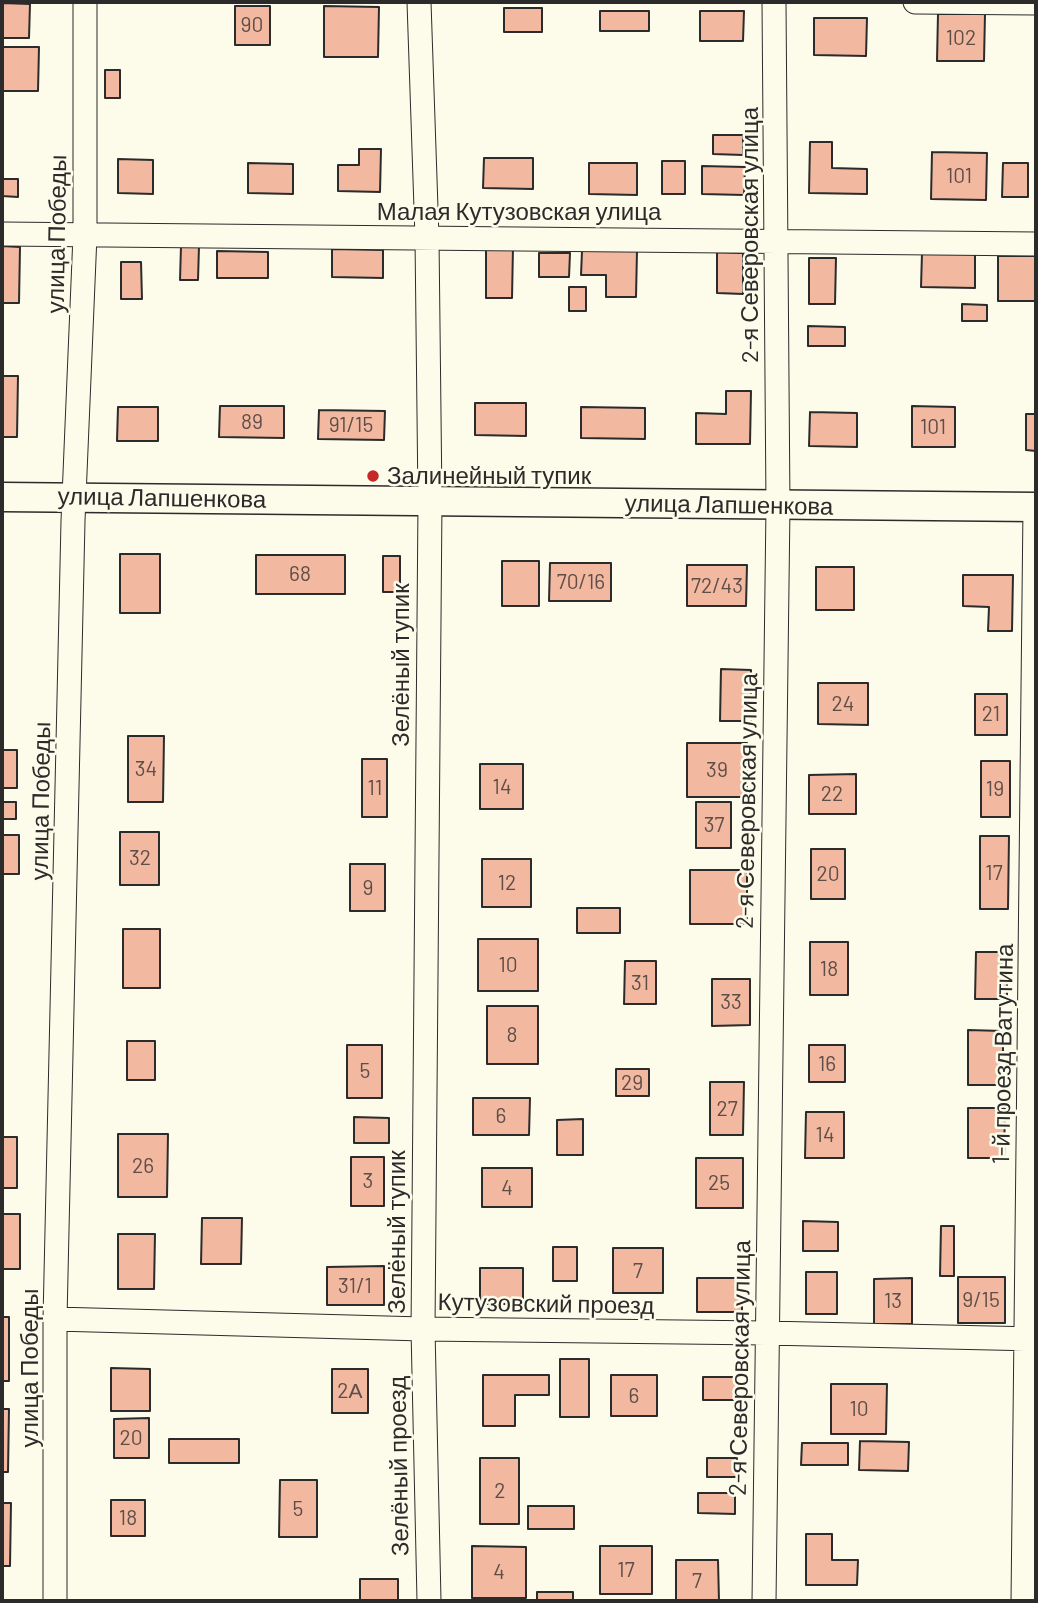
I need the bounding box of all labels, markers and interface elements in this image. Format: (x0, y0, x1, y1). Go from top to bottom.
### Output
house number: 90 (241, 12, 263, 38)
house number: 102 (946, 25, 976, 51)
street label: 2-я Северовская улица (736, 107, 764, 363)
street label: улица Победы (41, 154, 73, 314)
house number: 101 (946, 163, 972, 189)
street label: Малая Кутузовская улица (377, 198, 661, 226)
house number: 89 (241, 409, 263, 435)
house number: 91/15 (329, 412, 373, 438)
house number: 101 (920, 414, 946, 440)
place label: Залинейный тупик (387, 462, 591, 490)
marker: Залинейный тупик (365, 468, 381, 484)
street label: улица Лапшенкова (57, 482, 267, 514)
street label: улица Лапшенкова (624, 489, 834, 521)
house number: 68 (289, 561, 311, 587)
house number: 70/16 (557, 569, 605, 595)
house number: 72/43 (691, 573, 743, 599)
street label: Зелёный тупик (387, 583, 415, 747)
street label: 2-я Северовская улица (730, 673, 764, 929)
house number: 24 (832, 691, 854, 717)
house number: 21 (982, 701, 1000, 727)
street label: улица Победы (25, 721, 57, 881)
house number: 34 (135, 756, 157, 782)
house number: 39 (706, 757, 728, 783)
house number: 14 (493, 774, 511, 800)
house number: 11 (368, 775, 382, 801)
house number: 19 (986, 776, 1004, 802)
house number: 22 (821, 781, 843, 807)
house number: 37 (704, 812, 724, 838)
house number: 32 (129, 845, 151, 871)
house number: 17 (985, 860, 1003, 886)
house number: 20 (816, 861, 840, 887)
house number: 12 (498, 870, 516, 896)
house number: 9 (363, 875, 373, 901)
street label: 1-й проезд Ватутина (987, 943, 1019, 1165)
house number: 10 (498, 952, 518, 978)
house number: 18 (820, 956, 838, 982)
house number: 31 (631, 970, 649, 996)
house number: 33 (720, 989, 742, 1015)
house number: 8 (507, 1022, 517, 1048)
house number: 16 (818, 1051, 836, 1077)
house number: 5 (360, 1058, 370, 1084)
house number: 29 (621, 1070, 643, 1096)
house number: 27 (716, 1096, 738, 1122)
house number: 6 (496, 1103, 506, 1129)
house number: 14 (816, 1122, 834, 1148)
street label: Зелёный тупик (383, 1150, 411, 1314)
house number: 26 (132, 1153, 154, 1179)
house number: 3 (363, 1168, 373, 1194)
house number: 25 (708, 1170, 730, 1196)
house number: 4 (501, 1175, 513, 1201)
street label: 2-я Северовская улица (723, 1240, 757, 1496)
house number: 7 (633, 1258, 643, 1284)
house number: 31/1 (338, 1273, 372, 1299)
house number: 9/15 (962, 1287, 1000, 1313)
street label: Кутузовский проезд (437, 1288, 655, 1320)
house number: 13 (884, 1288, 902, 1314)
street label: улица Победы (16, 1289, 44, 1447)
street label: Зелёный проезд (383, 1376, 415, 1556)
house number: 2А (337, 1378, 363, 1404)
house number: 6 (629, 1383, 639, 1409)
house number: 10 (849, 1396, 869, 1422)
house number: 20 (119, 1425, 143, 1451)
house number: 2 (494, 1478, 506, 1504)
house number: 5 (293, 1496, 303, 1522)
house number: 18 (119, 1505, 137, 1531)
house number: 17 (617, 1557, 635, 1583)
house number: 4 (493, 1559, 505, 1585)
house number: 7 (692, 1568, 702, 1594)

